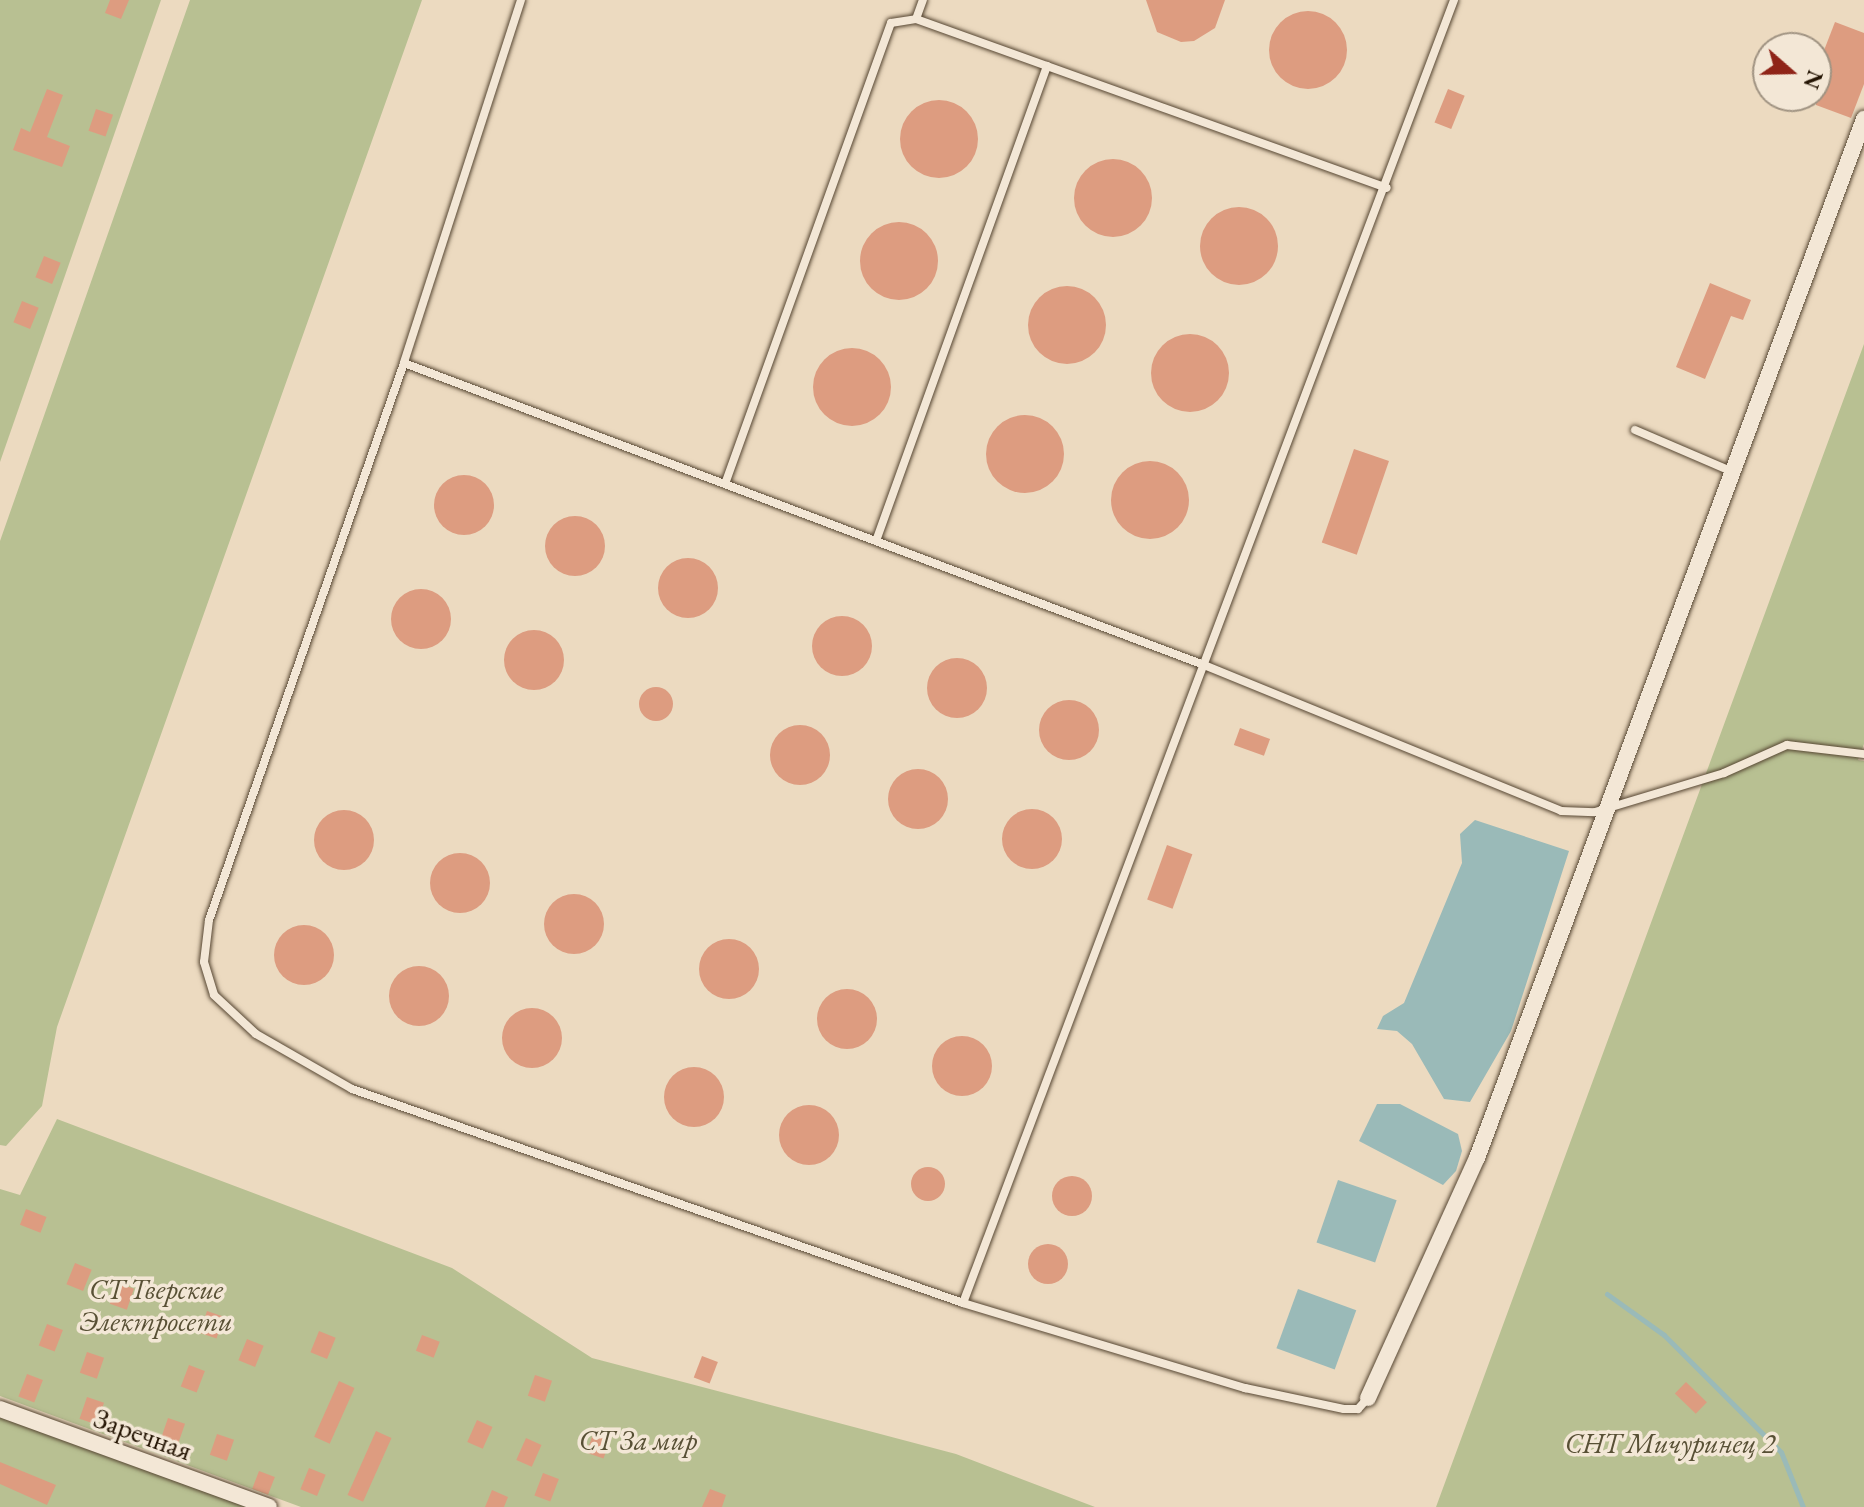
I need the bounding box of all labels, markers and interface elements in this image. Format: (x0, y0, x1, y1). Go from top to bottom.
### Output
north arrow (1752, 32, 1832, 112)
text: N (1796, 66, 1830, 93)
park label: СТ Тверские Электросети (80, 1272, 232, 1338)
street label: Заречная (89, 1401, 197, 1467)
park label: СТ За мир (579, 1423, 697, 1457)
park label: СНТ Мичуринец 2 (1565, 1426, 1775, 1460)

